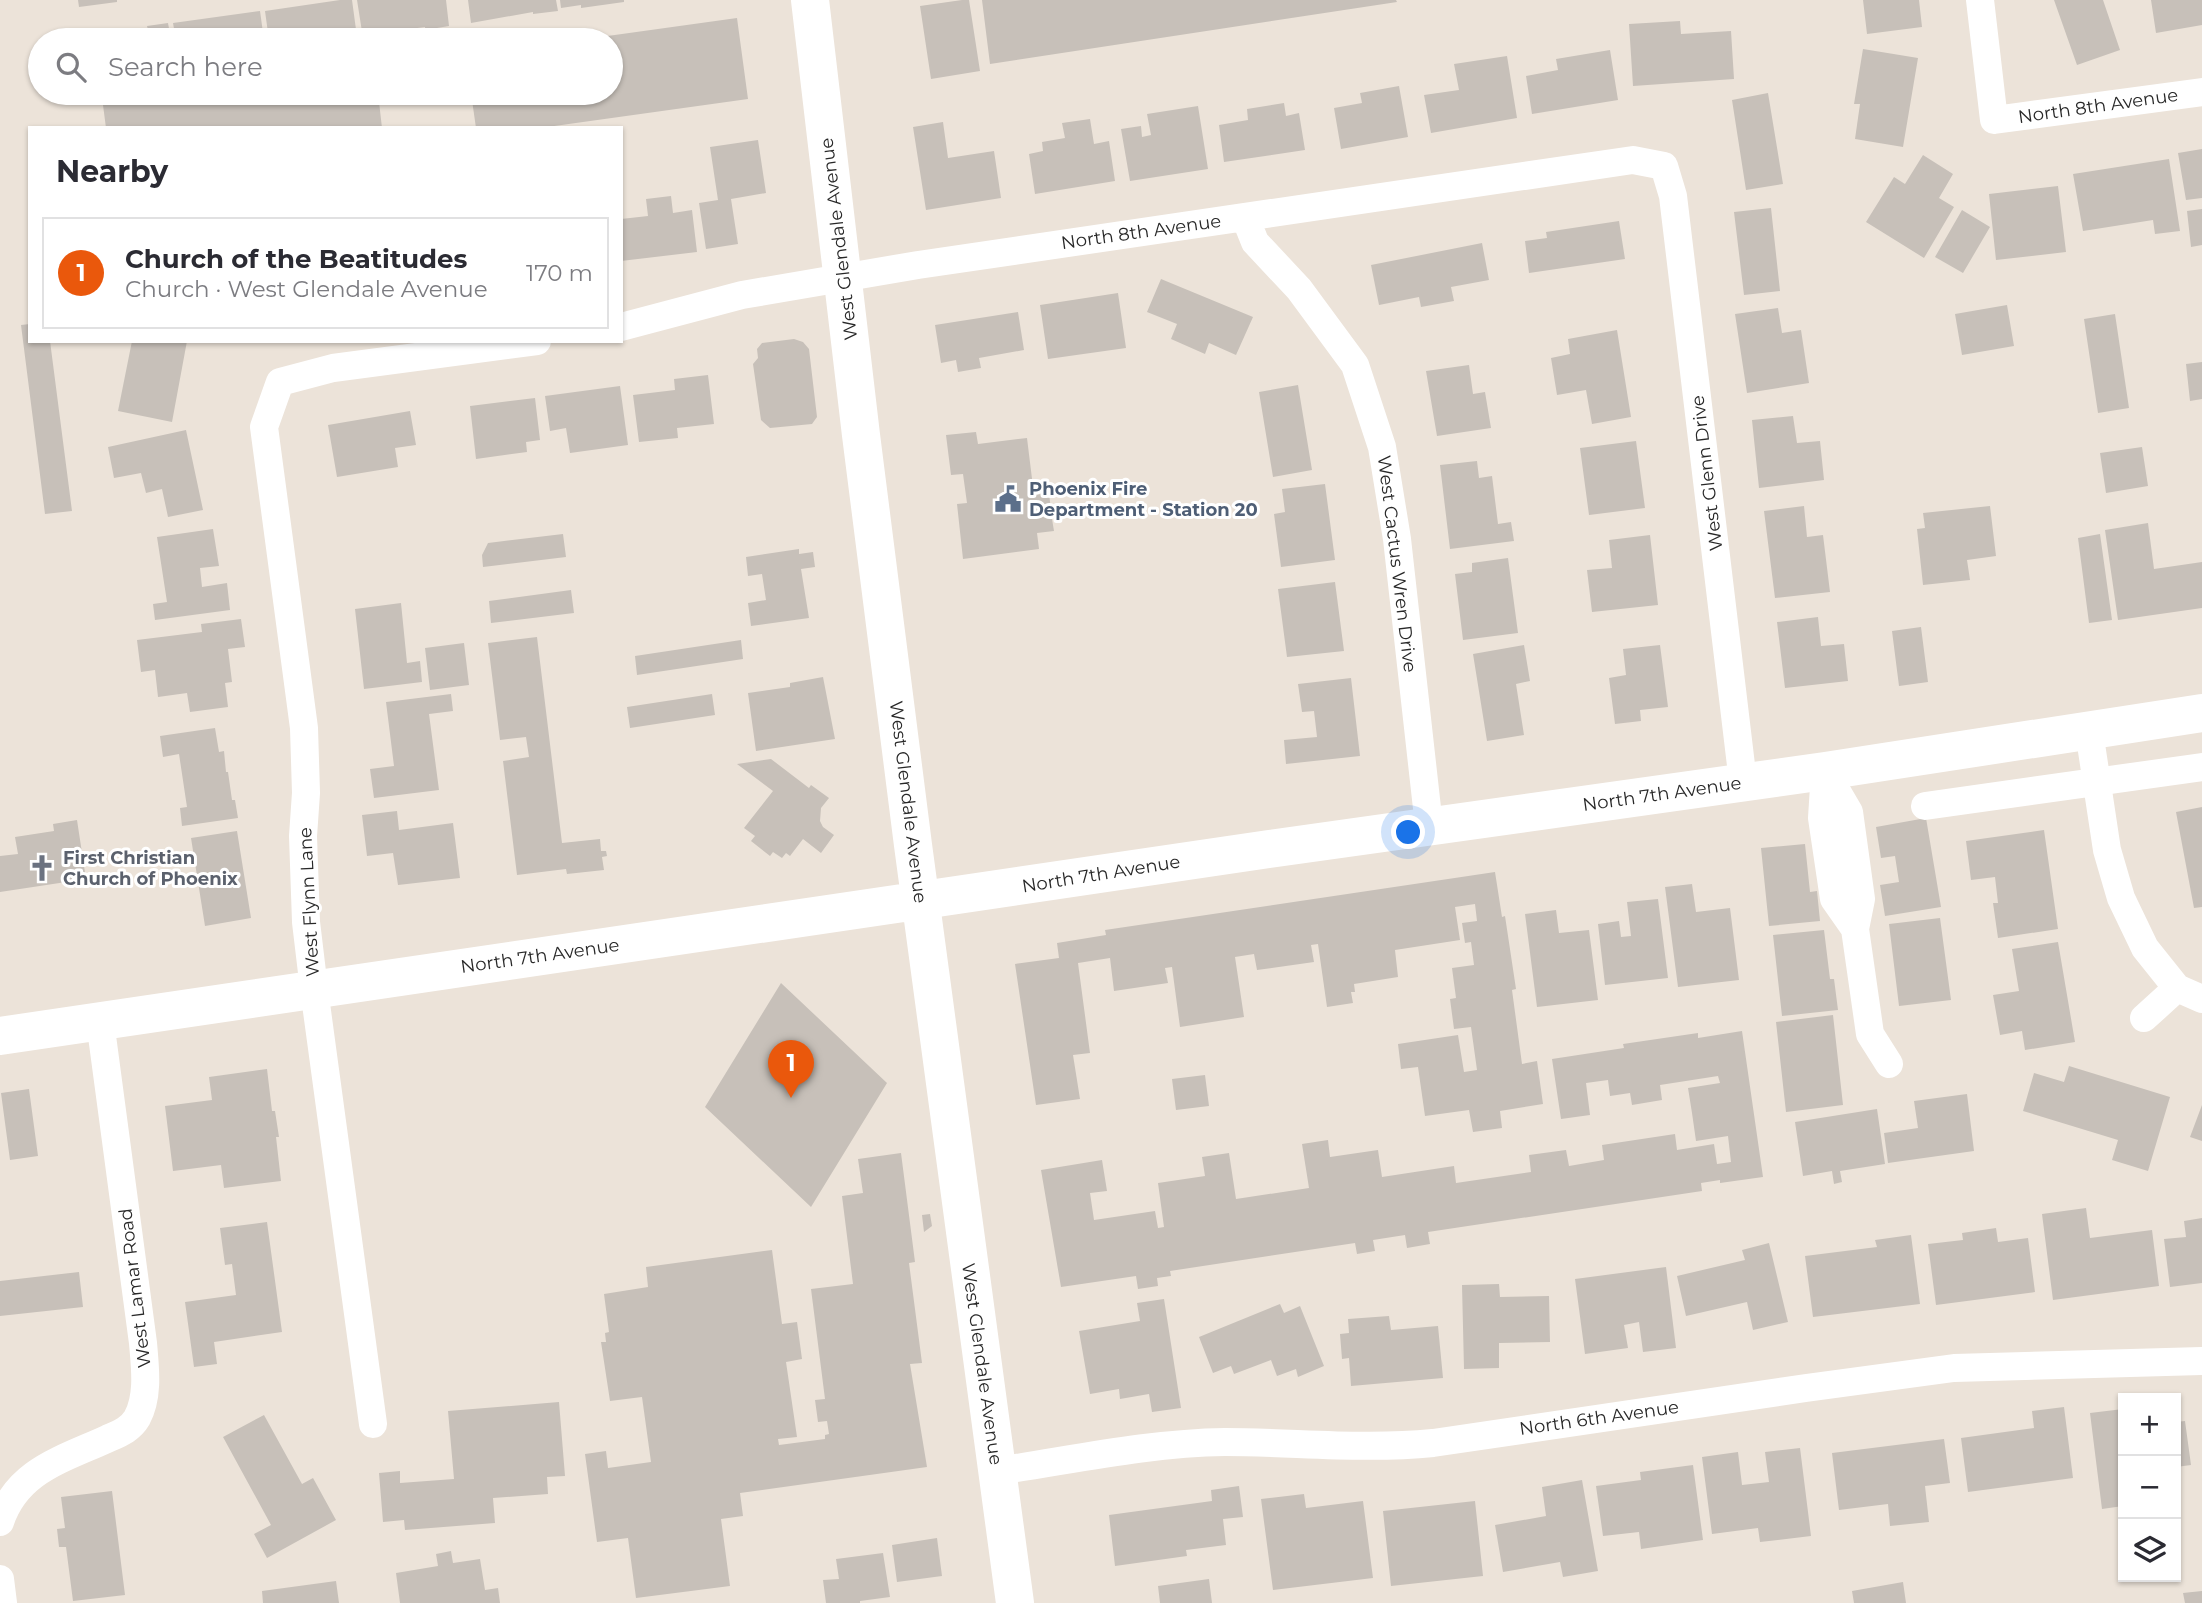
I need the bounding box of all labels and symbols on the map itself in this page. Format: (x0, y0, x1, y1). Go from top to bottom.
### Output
street label: North 8th Avenue (2017, 84, 2179, 128)
street label: West Glendale Avenue (816, 136, 862, 341)
street label: North 8th Avenue (1060, 210, 1222, 254)
street label: West Glenn Drive (1687, 394, 1727, 552)
street label: West Cactus Wren Drive (1373, 454, 1421, 674)
place label: Phoenix Fire Department - Station 20 (1029, 478, 1258, 521)
public building icon: Phoenix Fire Department - Station 20 (993, 484, 1023, 514)
street label: West Glendale Avenue (885, 700, 931, 905)
street label: North 7th Avenue (1581, 772, 1743, 816)
your location (1391, 815, 1425, 849)
street label: West Flynn Lane (294, 826, 324, 977)
place label: First Christian Church of Phoenix (63, 847, 238, 890)
street label: North 7th Avenue (1020, 851, 1182, 897)
church icon: First Christian Church of Phoenix (27, 853, 57, 883)
street label: North 7th Avenue (459, 934, 621, 978)
pin: 1 (768, 1040, 814, 1098)
street label: West Lamar Road (114, 1207, 156, 1369)
street label: West Glendale Avenue (957, 1262, 1007, 1466)
street label: North 6th Avenue (1518, 1396, 1680, 1440)

